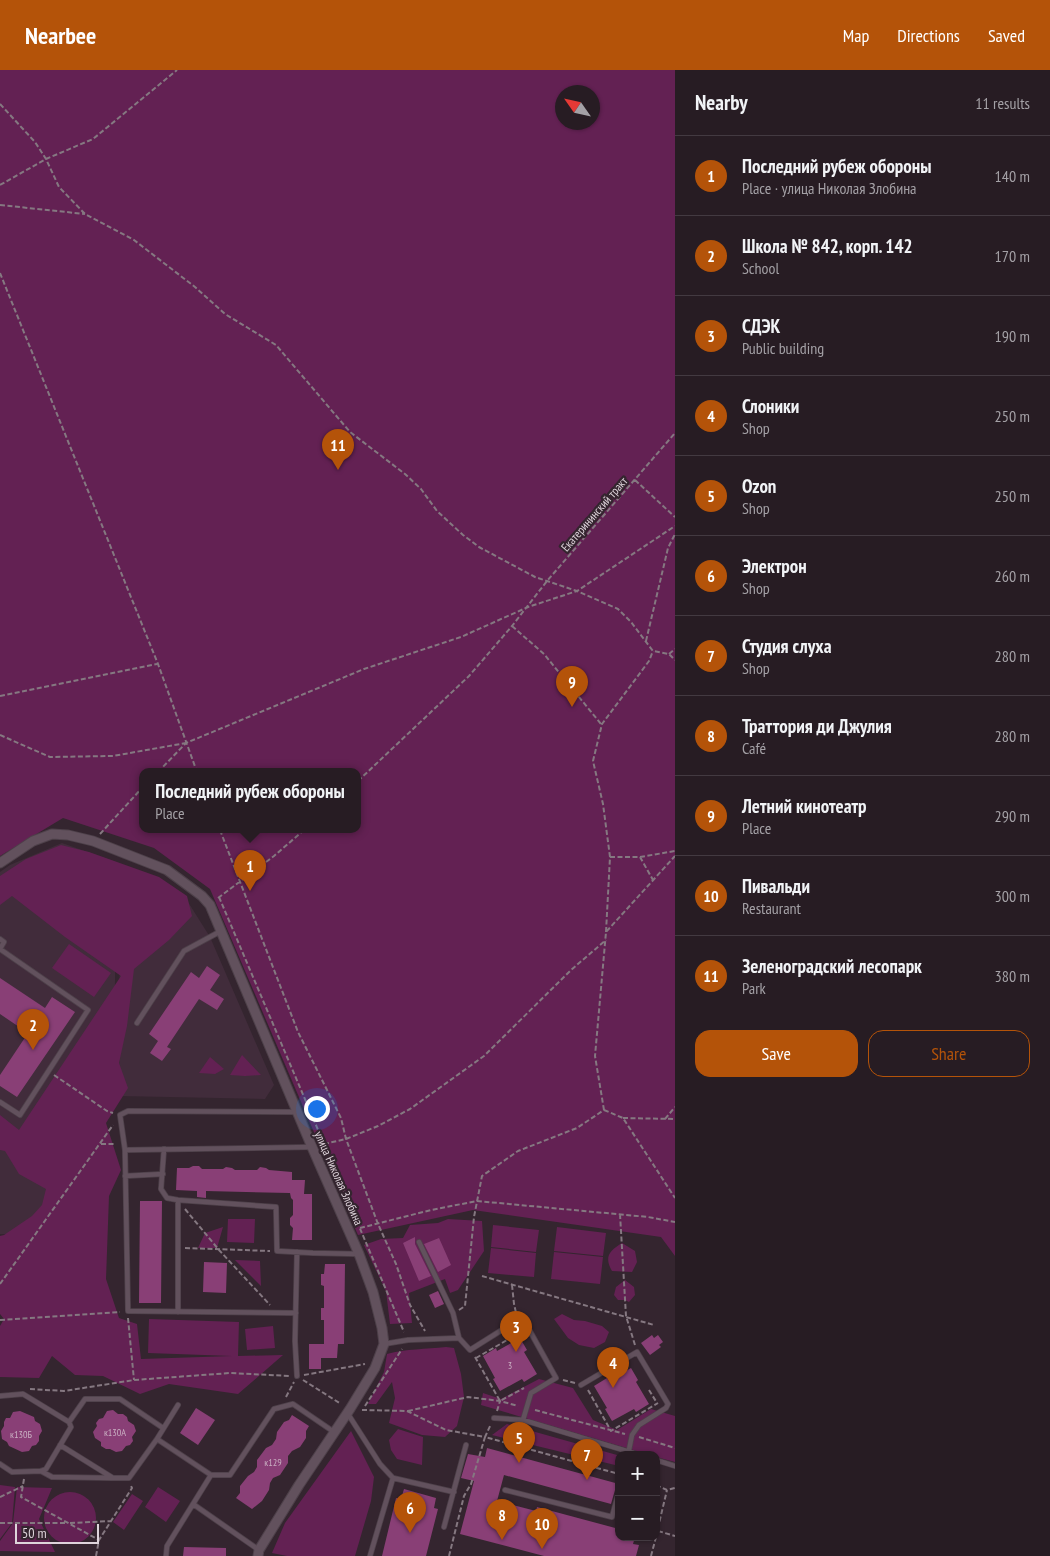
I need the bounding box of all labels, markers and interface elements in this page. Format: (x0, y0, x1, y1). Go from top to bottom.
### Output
text: Nearbee (25, 20, 96, 51)
text: Map (843, 24, 869, 47)
text: Directions (897, 24, 960, 47)
text: Saved (988, 24, 1025, 47)
north arrow (555, 85, 600, 130)
text: Nearby (695, 89, 748, 116)
text: 11 results (975, 93, 1030, 113)
text: Последний рубеж обороны (742, 154, 932, 178)
text: 1 (707, 166, 715, 186)
text: 140 m (995, 166, 1030, 186)
text: Place · улица Николая Злобина (742, 178, 917, 198)
text: Школа № 842, корп. 142 (742, 234, 913, 258)
text: 2 (707, 246, 715, 266)
text: 170 m (995, 246, 1030, 266)
text: School (742, 258, 779, 278)
text: СДЭК (742, 314, 780, 338)
text: 3 (707, 326, 715, 346)
text: 190 m (995, 326, 1030, 346)
text: Public building (742, 338, 824, 358)
text: Слоники (742, 394, 799, 418)
text: 4 (707, 406, 715, 426)
text: 250 m (995, 406, 1030, 426)
text: Shop (742, 418, 770, 438)
pin: 11 (322, 429, 354, 470)
street label: Екатерининский тракт (558, 474, 631, 554)
text: Ozon (742, 474, 776, 498)
text: 5 (707, 486, 715, 506)
text: 250 m (995, 486, 1030, 506)
text: Shop (742, 498, 770, 518)
text: Электрон (742, 554, 807, 578)
text: 6 (707, 566, 715, 586)
text: 260 m (995, 566, 1030, 586)
text: Shop (742, 578, 770, 598)
text: Студия слуха (742, 634, 832, 658)
text: 7 (707, 646, 715, 666)
text: 280 m (995, 646, 1030, 666)
text: Shop (742, 658, 770, 678)
pin: 9 (556, 666, 588, 707)
text: Траттория ди Джулия (742, 714, 892, 738)
text: 8 (707, 726, 715, 746)
text: 280 m (995, 726, 1030, 746)
text: Café (742, 738, 766, 758)
popup (139, 768, 361, 833)
text: Последний рубеж обороны (155, 779, 345, 803)
text: Летний кинотеатр (742, 794, 867, 818)
text: Place (155, 803, 185, 823)
text: 9 (707, 806, 715, 826)
text: 290 m (995, 806, 1030, 826)
text: Place (742, 818, 771, 838)
pin: 1 (234, 850, 266, 891)
text: Пивальди (742, 874, 810, 898)
text: 10 (703, 886, 719, 906)
text: 300 m (995, 886, 1030, 906)
text: Restaurant (742, 898, 801, 918)
text: Зеленоградский лесопарк (742, 954, 922, 978)
text: 11 (703, 966, 719, 986)
text: 380 m (995, 966, 1030, 986)
text: Park (742, 978, 766, 998)
pin: 2 (17, 1009, 49, 1050)
button: Save (695, 1030, 858, 1077)
button: Share (868, 1030, 1030, 1077)
your location (304, 1096, 330, 1122)
street label: улица Николая Злобина (312, 1129, 367, 1227)
pin: 3 (500, 1311, 532, 1352)
pin: 4 (597, 1347, 629, 1388)
house number: 3 (508, 1359, 512, 1372)
pin: 5 (503, 1422, 535, 1463)
house number: к130А (104, 1426, 126, 1439)
house number: к130Б (10, 1428, 32, 1441)
pin: 7 (571, 1439, 603, 1480)
map controls (615, 1451, 660, 1541)
button: + (615, 1451, 660, 1496)
house number: к129 (264, 1456, 282, 1469)
pin: 6 (394, 1492, 426, 1533)
button: − (615, 1496, 660, 1541)
pin: 8 (486, 1499, 518, 1540)
pin: 10 (526, 1508, 558, 1549)
scale bar (15, 1521, 99, 1544)
text: 50 m (22, 1524, 47, 1542)

